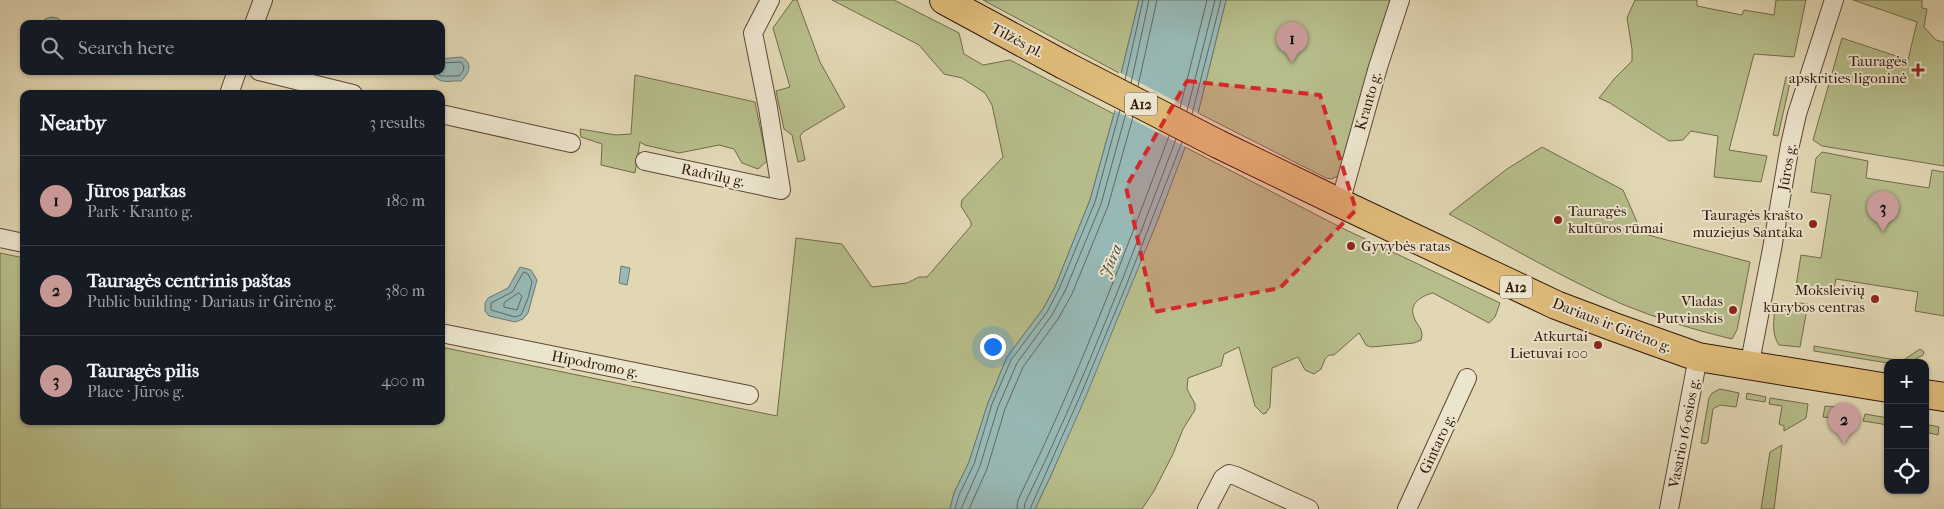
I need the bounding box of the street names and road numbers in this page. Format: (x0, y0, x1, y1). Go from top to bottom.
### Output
street label: Tilžės pl. (988, 19, 1046, 61)
street label: Kranto g. (1351, 70, 1385, 132)
road number: A12 (1125, 92, 1157, 116)
street label: Jūros g. (1774, 142, 1800, 193)
street label: Radvilų g. (679, 159, 747, 191)
road number: A12 (1500, 276, 1532, 298)
street label: Dariaus ir Girėno g. (1550, 294, 1674, 356)
street label: Hipodromo g. (550, 347, 640, 381)
street label: Vasario 16-osios g. (1664, 376, 1704, 491)
street label: Gintaro g. (1415, 411, 1459, 477)

